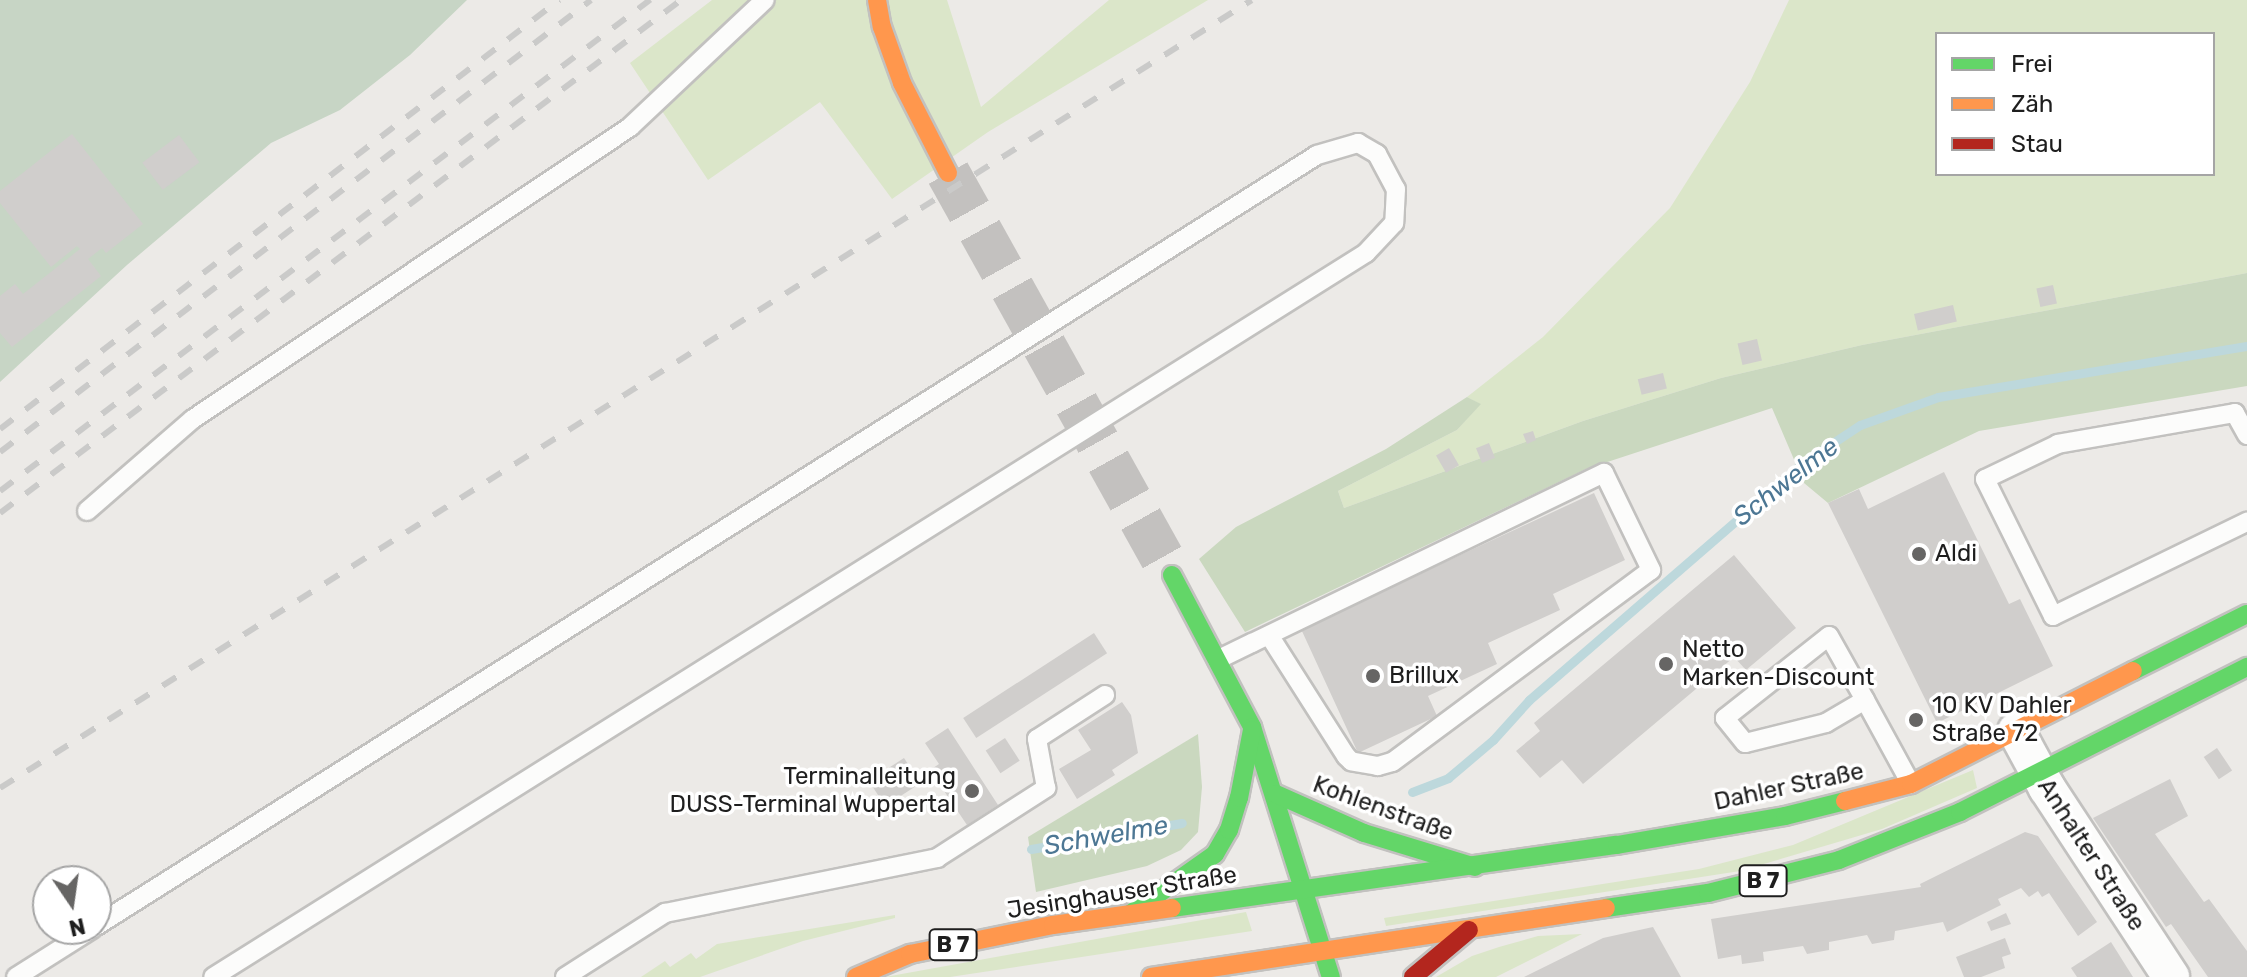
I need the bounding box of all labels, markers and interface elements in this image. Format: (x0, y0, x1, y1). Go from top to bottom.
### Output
legend (1935, 32, 2215, 176)
text: Frei (2011, 50, 2053, 78)
text: Zäh (2011, 90, 2053, 118)
text: Stau (2011, 130, 2063, 158)
water label: Schwelme (1727, 431, 1845, 533)
place label: Aldi (1935, 540, 1977, 568)
marker: Aldi (1910, 545, 1928, 563)
place label: Netto Marken-Discount (1682, 636, 1874, 692)
marker: Netto Marken-Discount (1657, 655, 1675, 673)
place label: Brillux (1389, 662, 1459, 690)
marker: Brillux (1364, 667, 1382, 685)
place label: 10 KV Dahler Straße 72 (1932, 692, 2072, 748)
marker: 10 KV Dahler Straße 72 (1907, 711, 1925, 729)
street label: Dahler Straße (1711, 757, 1867, 817)
place label: Terminalleitung DUSS-Terminal Wuppertal (669, 763, 956, 819)
street label: Kohlenstraße (1309, 770, 1457, 848)
street label: Anhalter Straße (2031, 773, 2151, 937)
marker: Terminalleitung DUSS-Terminal Wuppertal (963, 782, 981, 800)
water label: Schwelme (1042, 810, 1170, 862)
street label: Jesinghauser Straße (1005, 861, 1239, 925)
road number: B 7 (1737, 863, 1789, 899)
north arrow (32, 865, 112, 945)
text: N (66, 912, 88, 942)
road number: B 7 (927, 927, 979, 963)

